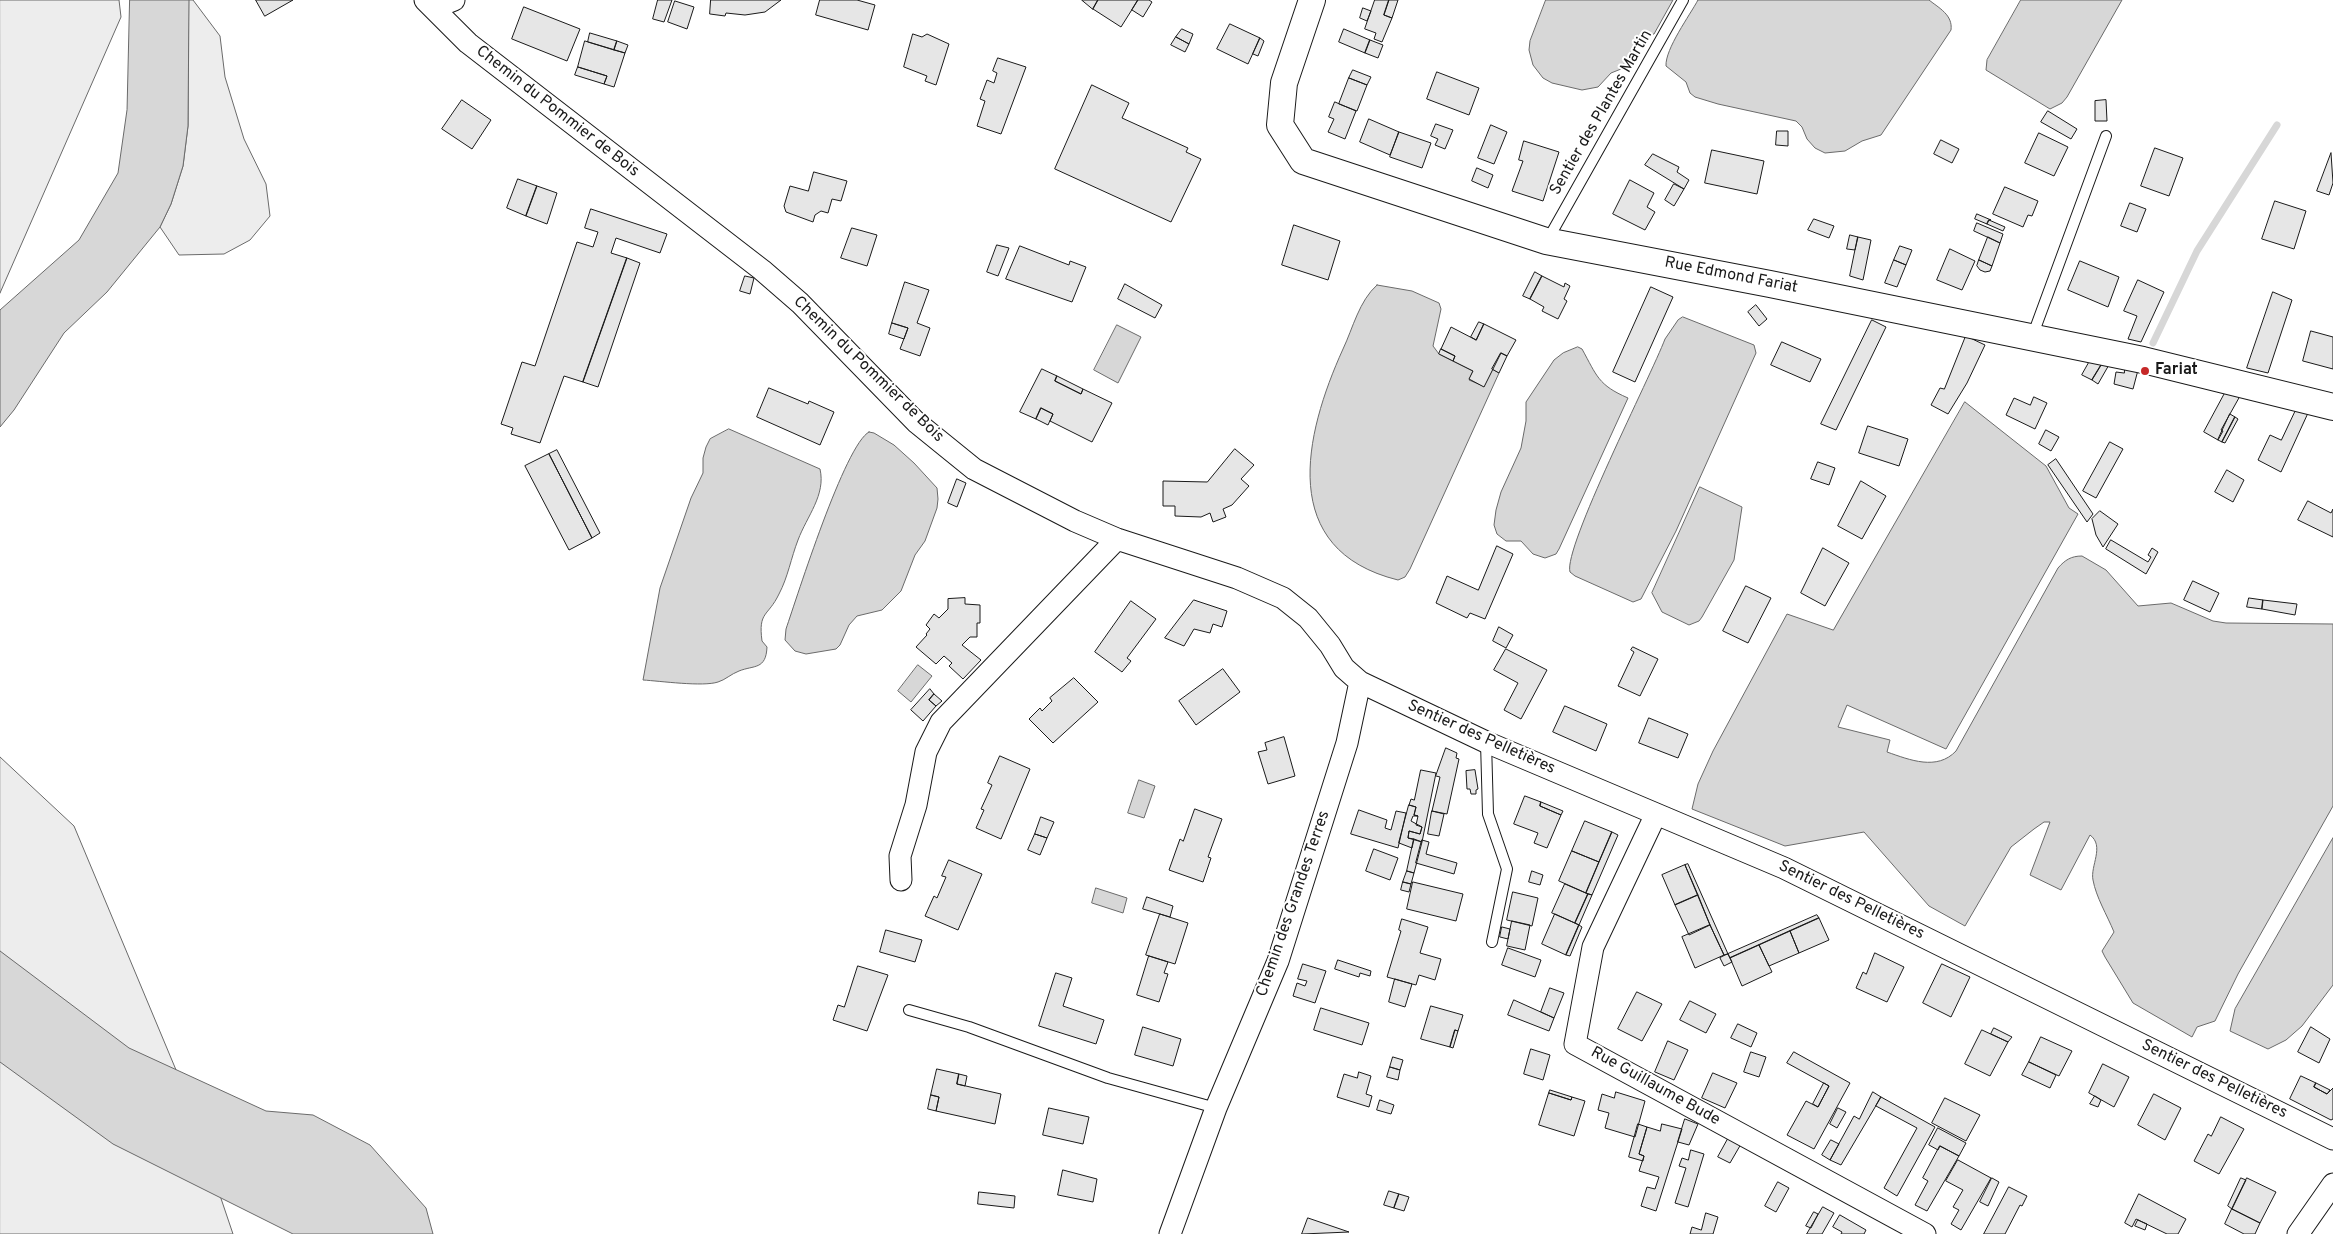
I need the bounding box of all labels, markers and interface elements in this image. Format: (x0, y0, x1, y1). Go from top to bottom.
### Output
street label: Sentier des Plantes Martin (1547, 27, 1657, 199)
street label: Chemin du Pommier de Bois (471, 42, 643, 182)
street label: Rue Edmond Fariat (1663, 254, 1799, 298)
street label: Chemin du Pommier de Bois (789, 293, 947, 447)
place label: Fariat (2155, 361, 2198, 381)
marker: Fariat (2139, 365, 2151, 377)
street label: Sentier des Pelletières (1404, 697, 1558, 779)
street label: Chemin des Grandes Terres (1253, 808, 1335, 1000)
street label: Sentier des Pelletières (1775, 857, 1927, 945)
street label: Sentier des Pelletières (2138, 1036, 2290, 1124)
street label: Rue Guillaume Bude (1587, 1043, 1723, 1131)

